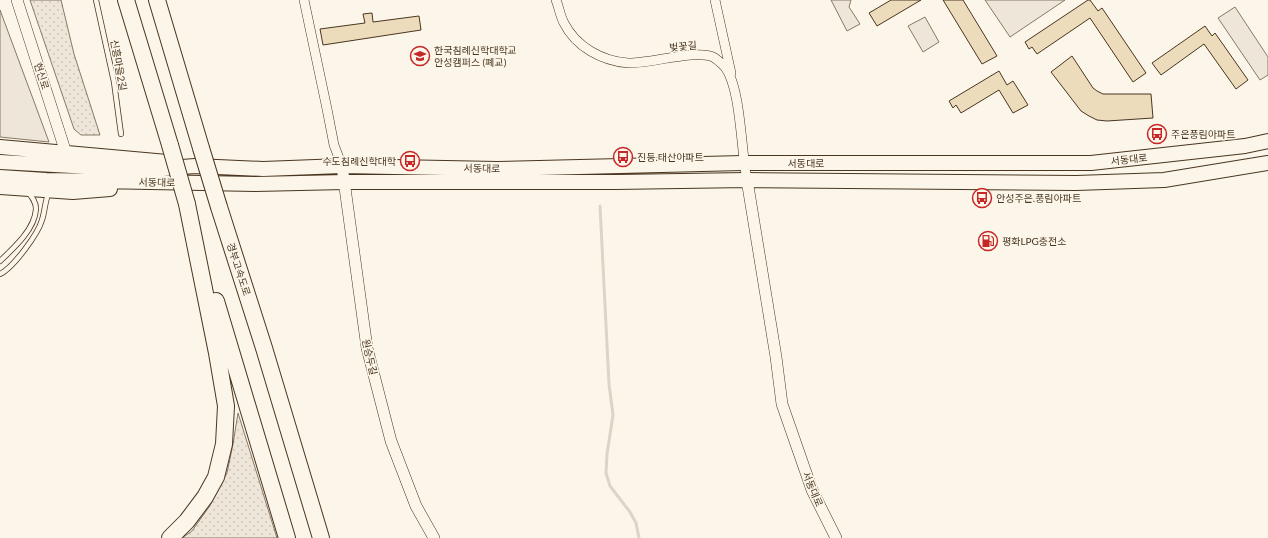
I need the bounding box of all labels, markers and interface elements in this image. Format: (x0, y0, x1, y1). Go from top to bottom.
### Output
street label: 신흥마을2길 (109, 38, 129, 92)
street label: 벚꽃길 (669, 39, 697, 53)
place label: 한국침례신학대학교 안성캠퍼스 (폐교) (434, 44, 517, 68)
school or university icon: 한국침례신학대학교 안성캠퍼스 (폐교) (409, 45, 431, 67)
street label: 현신로 (32, 61, 52, 91)
bus stop icon: 주은풍림아파트 (1146, 123, 1168, 145)
place label: 주은풍림아파트 (1171, 128, 1235, 140)
bus stop icon: 진등.태산아파트 (612, 146, 634, 168)
bus stop icon: 수도침례신학대학 (399, 150, 421, 172)
place label: 진등.태산아파트 (637, 151, 704, 163)
street label: 서동대로 (1110, 151, 1148, 167)
place label: 수도침례신학대학 (322, 155, 397, 167)
street label: 서동대로 (788, 157, 824, 169)
street label: 서동대로 (463, 162, 501, 174)
street label: 서동대로 (138, 176, 176, 188)
bus stop icon: 안성주은.풍림아파트 (971, 187, 993, 209)
place label: 안성주은.풍림아파트 (996, 192, 1081, 204)
fuel station icon: 평화LPG충전소 (977, 230, 999, 252)
place label: 평화LPG충전소 (1002, 235, 1066, 247)
street label: 경부고속도로 (225, 241, 253, 297)
street label: 원승두길 (360, 338, 380, 376)
street label: 서동대로 (800, 470, 826, 508)

